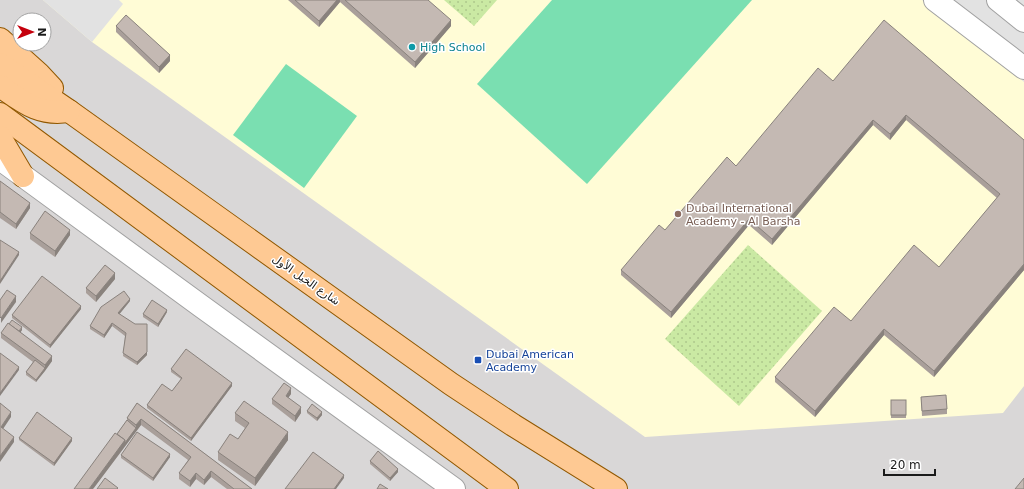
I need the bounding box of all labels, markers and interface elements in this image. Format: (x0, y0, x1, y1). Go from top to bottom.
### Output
north arrow (12, 12, 52, 52)
text: N (35, 27, 48, 37)
place label: High School (420, 41, 485, 54)
marker: High School (407, 42, 417, 52)
place label: Dubai International Academy - Al Barsha (686, 202, 800, 228)
marker: Dubai International Academy - Al Barsha (673, 209, 683, 219)
street label: شارع الخيل الأول (270, 251, 343, 308)
place label: Dubai American Academy (486, 348, 574, 374)
marker: Dubai American Academy (473, 355, 483, 365)
scale bar (884, 451, 935, 477)
text: 20 m (890, 458, 921, 472)

